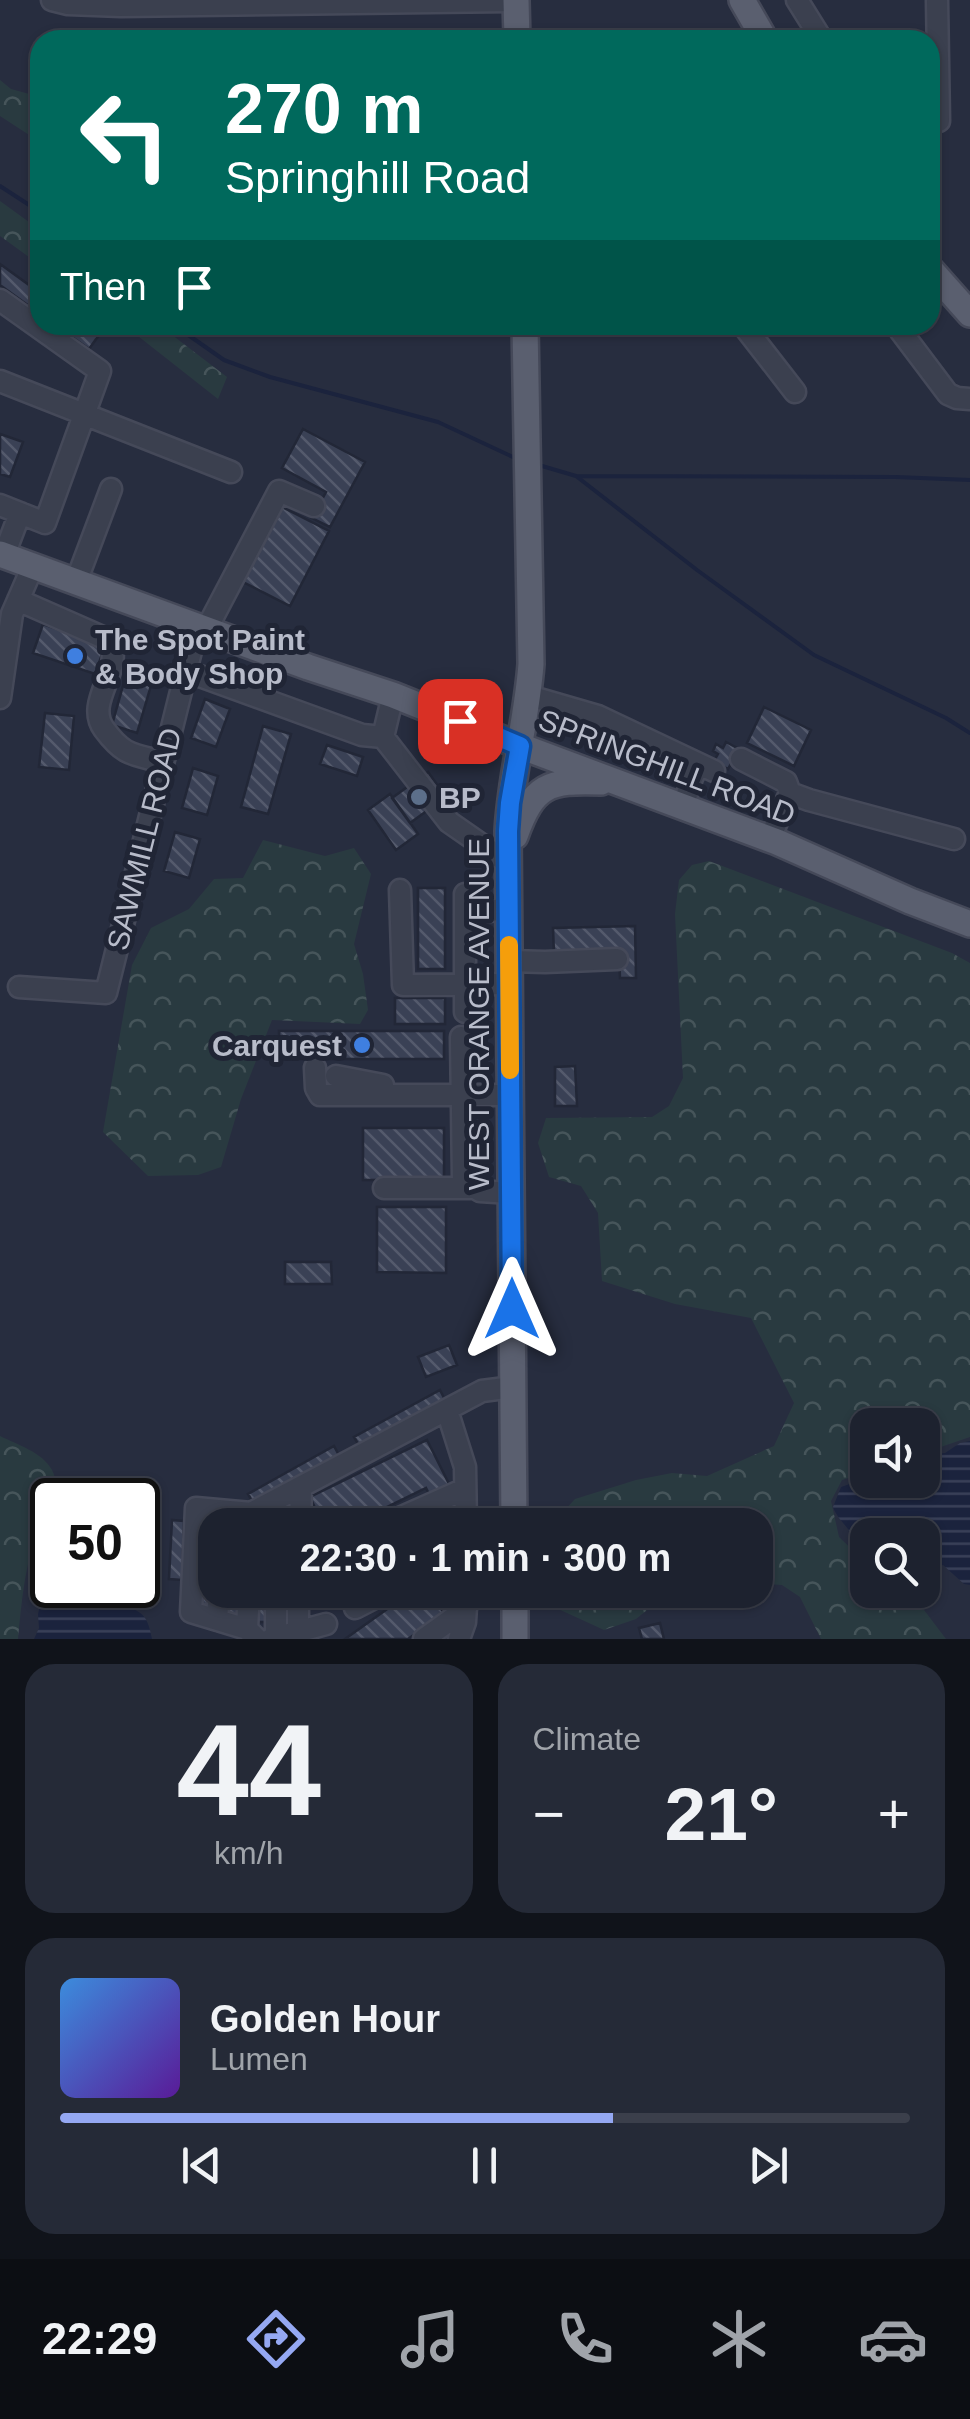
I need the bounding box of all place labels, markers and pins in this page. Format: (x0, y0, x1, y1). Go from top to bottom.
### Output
place label: The Spot Paint & Body Shop (95, 623, 305, 690)
marker: The Spot Paint & Body Shop (64, 645, 86, 667)
pin (418, 679, 503, 764)
place label: BP (439, 781, 481, 814)
marker: BP (408, 786, 430, 808)
place label: Carquest (212, 1029, 342, 1062)
marker: Carquest (351, 1034, 373, 1056)

